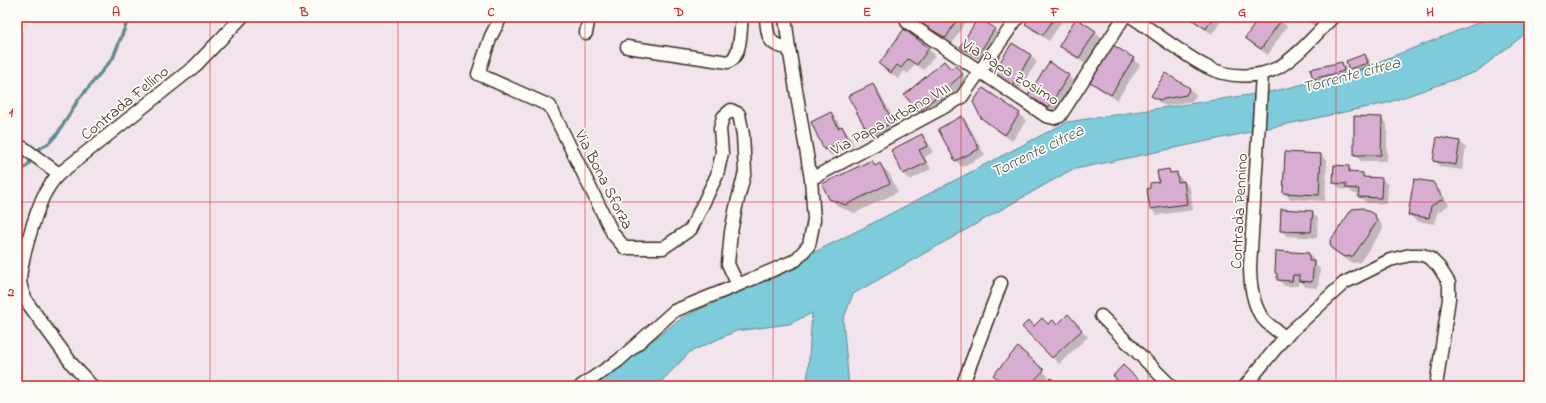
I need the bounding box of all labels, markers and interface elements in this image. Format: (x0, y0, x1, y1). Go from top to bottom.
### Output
text: A (112, 3, 120, 22)
text: B (299, 3, 309, 22)
text: C (487, 3, 495, 22)
text: D (673, 3, 684, 22)
text: E (863, 3, 871, 22)
text: F (1050, 3, 1060, 22)
text: G (1238, 3, 1246, 22)
text: H (1426, 3, 1434, 22)
street label: Via Papa Zosimo (956, 33, 1063, 112)
water label: Torrente citrea (1300, 50, 1404, 101)
street label: Contrada Fellino (76, 60, 175, 147)
street label: Via Papa Urbano VIII (826, 77, 955, 163)
text: 1 (9, 103, 14, 122)
water label: Torrente citrea (987, 118, 1089, 185)
street label: Via Bona Sforza (567, 125, 639, 234)
street label: Contrada Pennino (1225, 153, 1255, 270)
text: 2 (7, 283, 15, 302)

